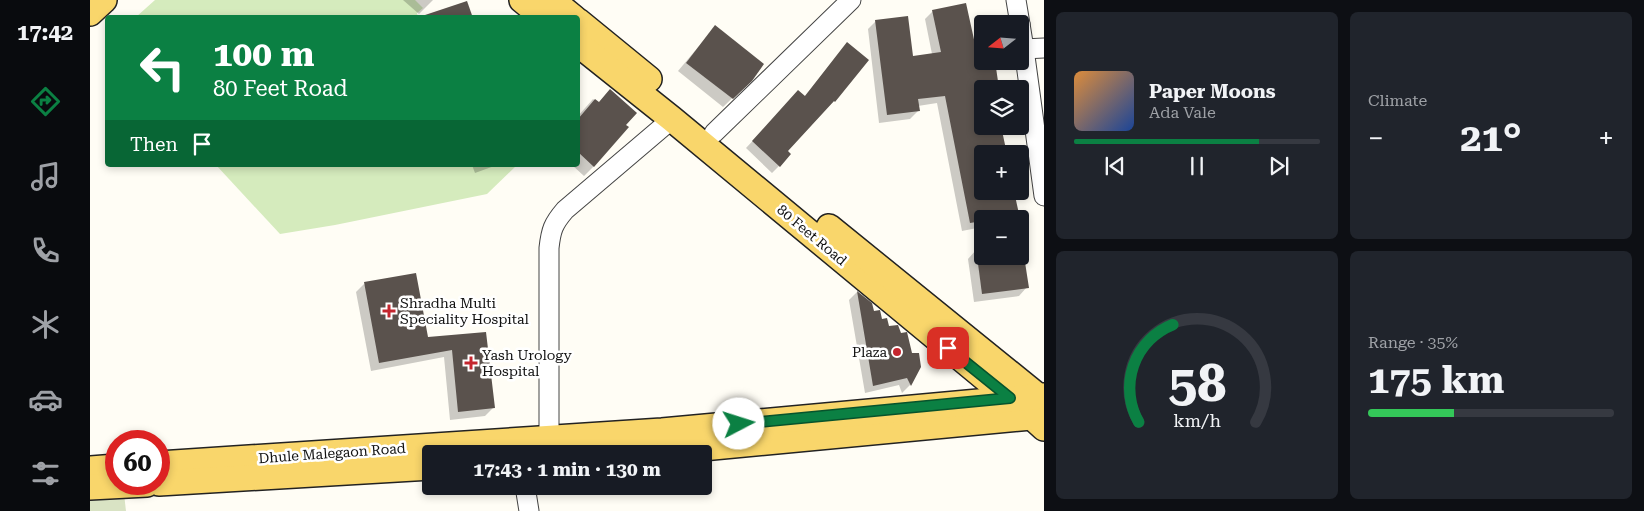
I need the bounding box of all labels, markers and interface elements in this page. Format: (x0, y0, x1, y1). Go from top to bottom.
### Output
north arrow (974, 15, 1029, 70)
map controls (974, 15, 1029, 265)
text: 17:42 (17, 20, 73, 45)
text: 100 m (213, 34, 314, 75)
icon: left (130, 35, 195, 100)
text: 80 Feet Road (213, 76, 348, 101)
button: layers (974, 80, 1029, 135)
text: Paper Moons (1149, 80, 1276, 103)
icon: directions (28, 84, 63, 119)
text: Climate (1368, 91, 1427, 110)
text: Ada Vale (1149, 103, 1216, 122)
text: 21° (1460, 116, 1522, 160)
text: − (1368, 122, 1384, 155)
text: + (1598, 122, 1614, 155)
icon: arrive (188, 130, 216, 158)
text: Then (130, 133, 178, 156)
button: + (974, 145, 1029, 200)
icon: previous (1101, 152, 1129, 180)
icon: pause (1183, 152, 1211, 180)
icon: next (1265, 152, 1293, 180)
icon: music (28, 159, 63, 194)
street label: 80 Feet Road (774, 201, 850, 269)
button: − (974, 210, 1029, 265)
icon: phone (28, 233, 63, 268)
place label: Shradha Multi Speciality Hospital (400, 295, 530, 327)
marker: Shradha Multi Speciality Hospital (382, 304, 396, 318)
icon: climate (28, 307, 63, 342)
pin (927, 327, 969, 369)
text: Range · 35% (1368, 333, 1458, 352)
icon: arrive (934, 334, 962, 362)
place label: Plaza (852, 344, 887, 360)
marker: Plaza (891, 346, 903, 358)
place label: Yash Urology Hospital (482, 347, 572, 379)
text: 58 (1168, 353, 1226, 414)
marker: Yash Urology Hospital (464, 356, 478, 370)
text: 175 km (1368, 358, 1504, 402)
icon: car (28, 382, 63, 417)
position arrow (712, 397, 764, 449)
text: km/h (1173, 410, 1221, 431)
speed limit sign: 60 (105, 430, 170, 495)
street label: Dhule Malegaon Road (258, 440, 406, 466)
icon: filters (28, 456, 63, 491)
text: 17:43 · 1 min · 130 m (473, 458, 661, 481)

